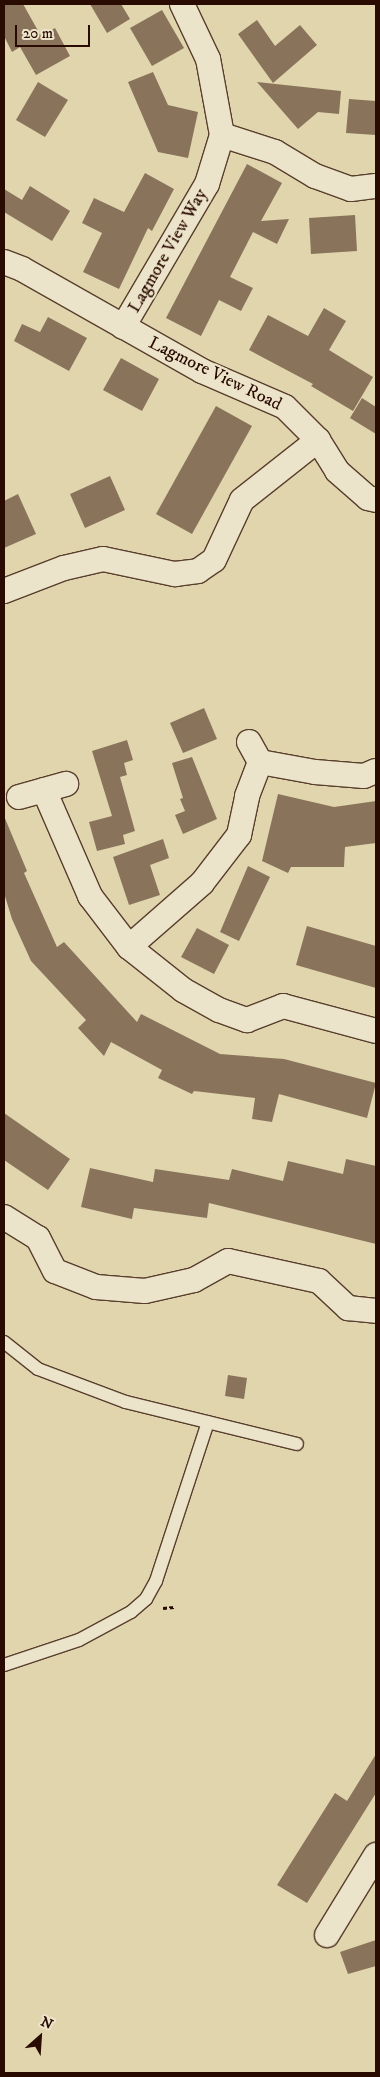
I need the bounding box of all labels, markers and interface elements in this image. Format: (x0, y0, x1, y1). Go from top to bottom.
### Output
scale bar (18, 15, 92, 47)
text: 20 m (23, 24, 53, 43)
street label: Lagmore View Way (124, 185, 212, 317)
street label: Lagmore View Road (145, 332, 285, 416)
north arrow (15, 2012, 65, 2062)
text: N (37, 2013, 56, 2034)

